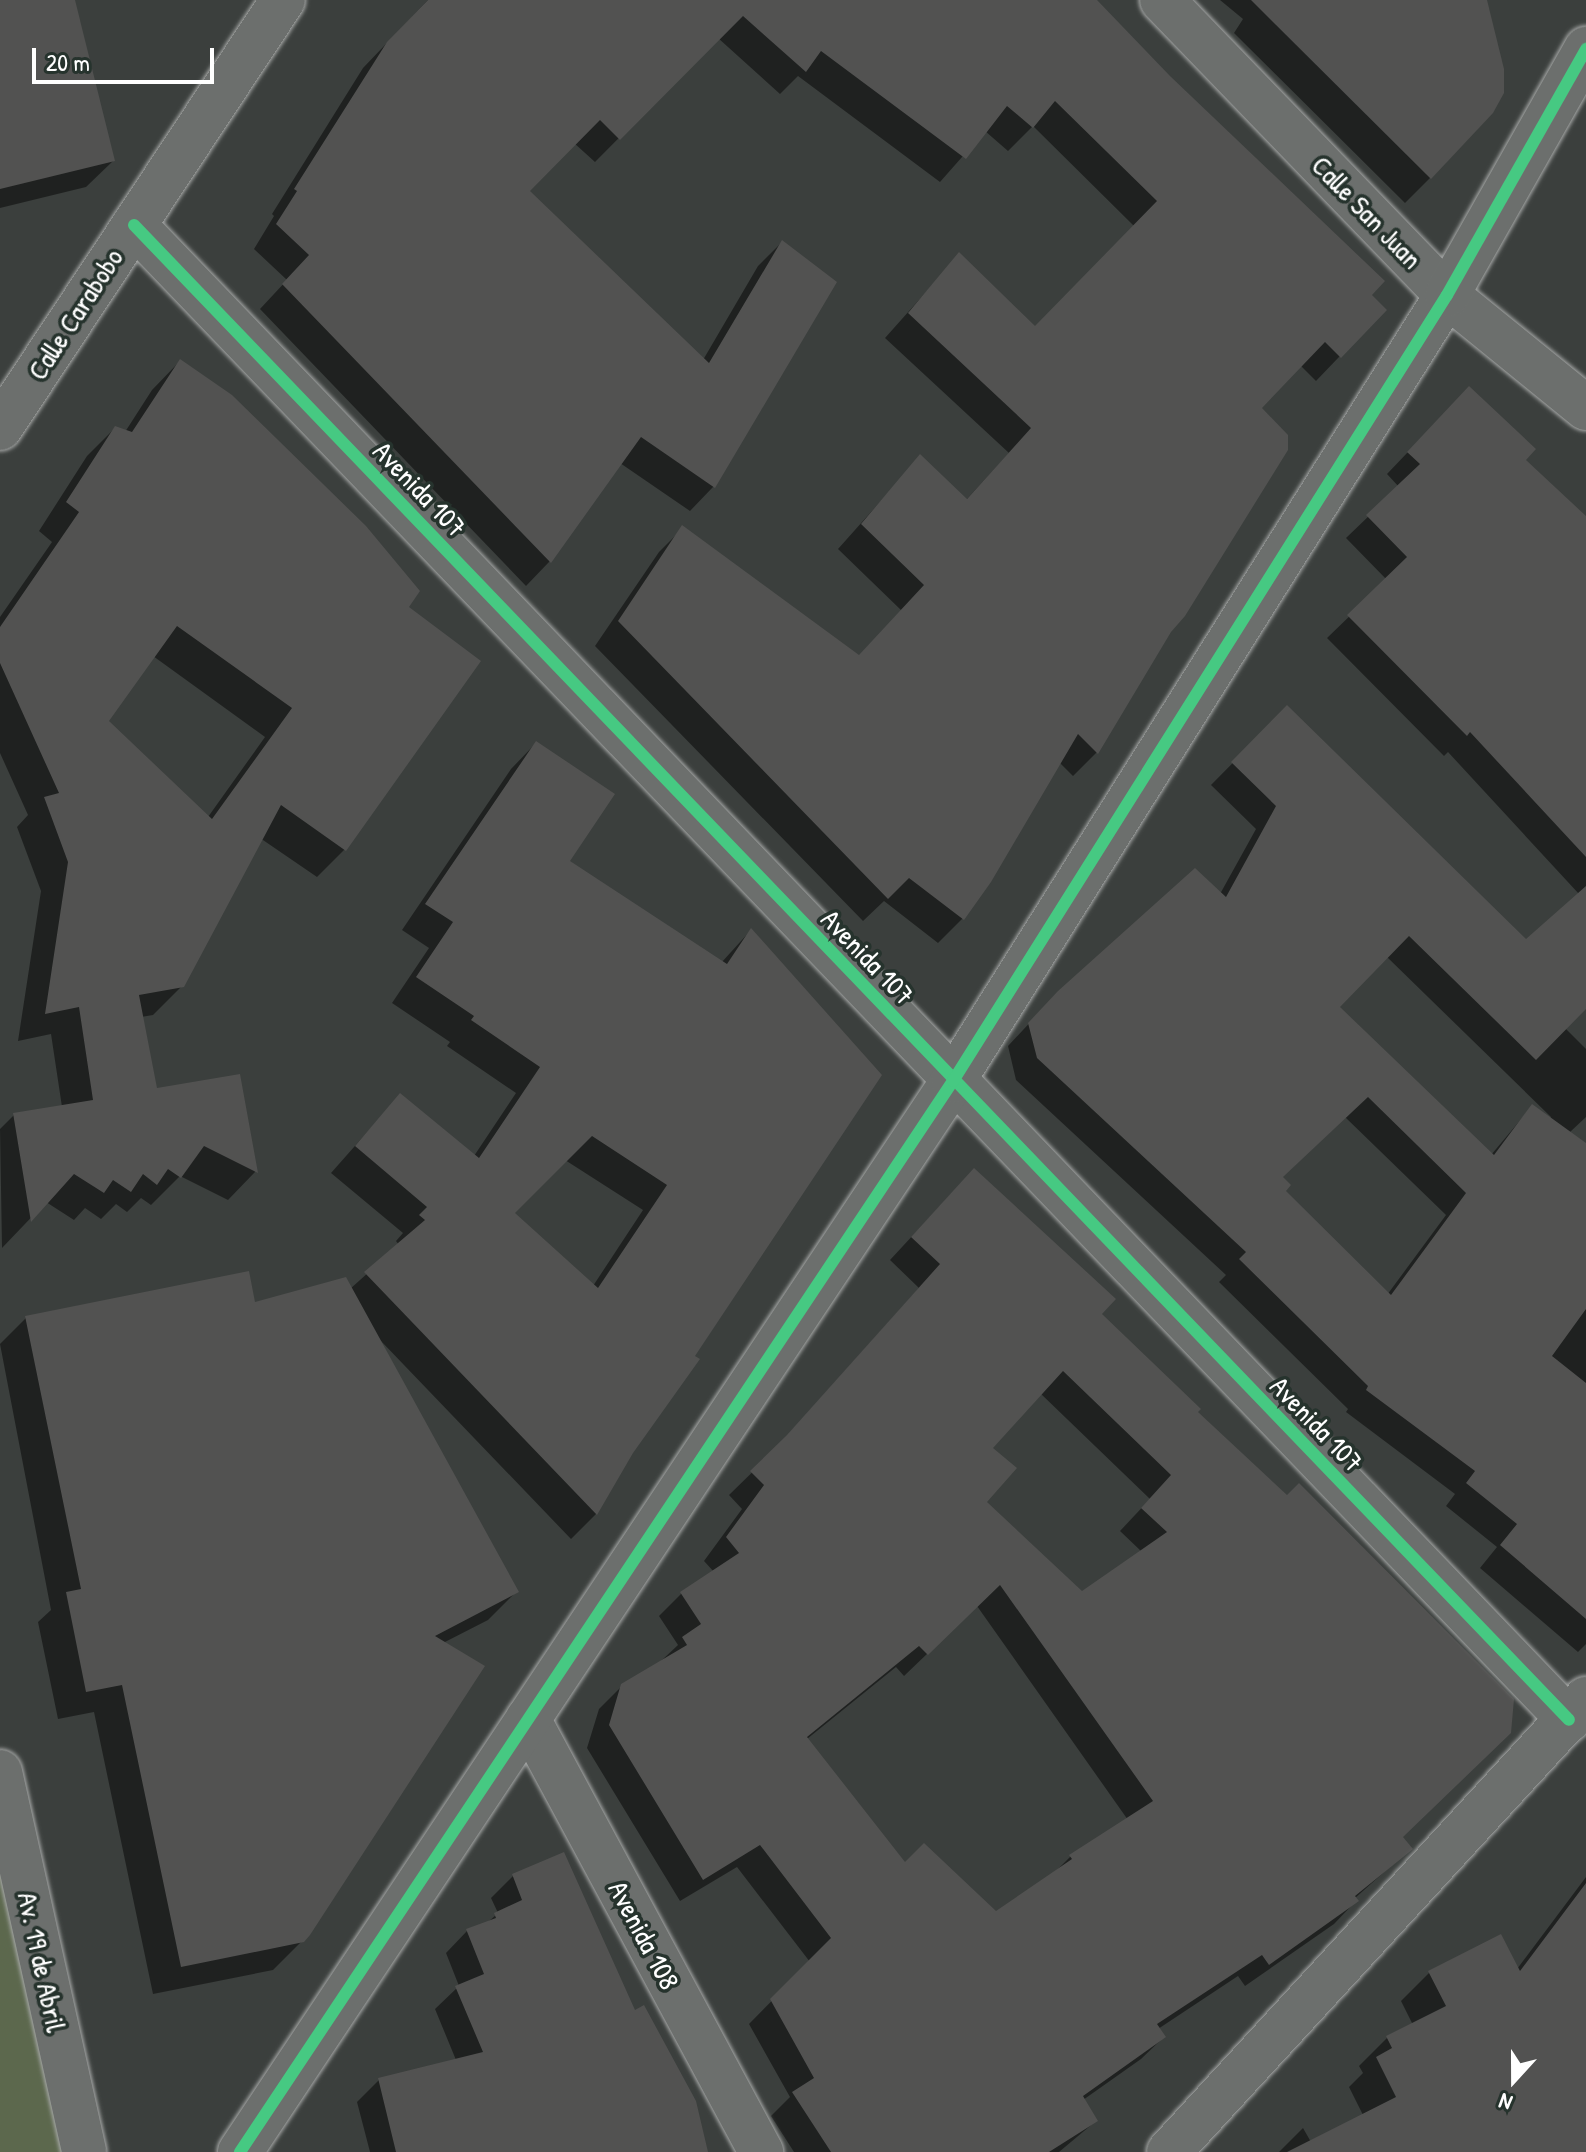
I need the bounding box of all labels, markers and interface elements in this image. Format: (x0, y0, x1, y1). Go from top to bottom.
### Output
scale bar (36, 32, 218, 82)
text: 20 m (46, 46, 90, 78)
street label: Calle San Juan (1305, 149, 1429, 275)
street label: Calle Carabobo (20, 242, 130, 386)
street label: Avenida 107 (366, 434, 474, 544)
street label: Avenida 107 (814, 902, 922, 1012)
street label: Avenida 107 (1263, 1369, 1371, 1479)
street label: Avenida 108 (601, 1875, 687, 1995)
street label: Av. 19 de Abril (11, 1889, 73, 2035)
north arrow (1474, 2040, 1554, 2120)
text: N (1495, 2086, 1516, 2119)

